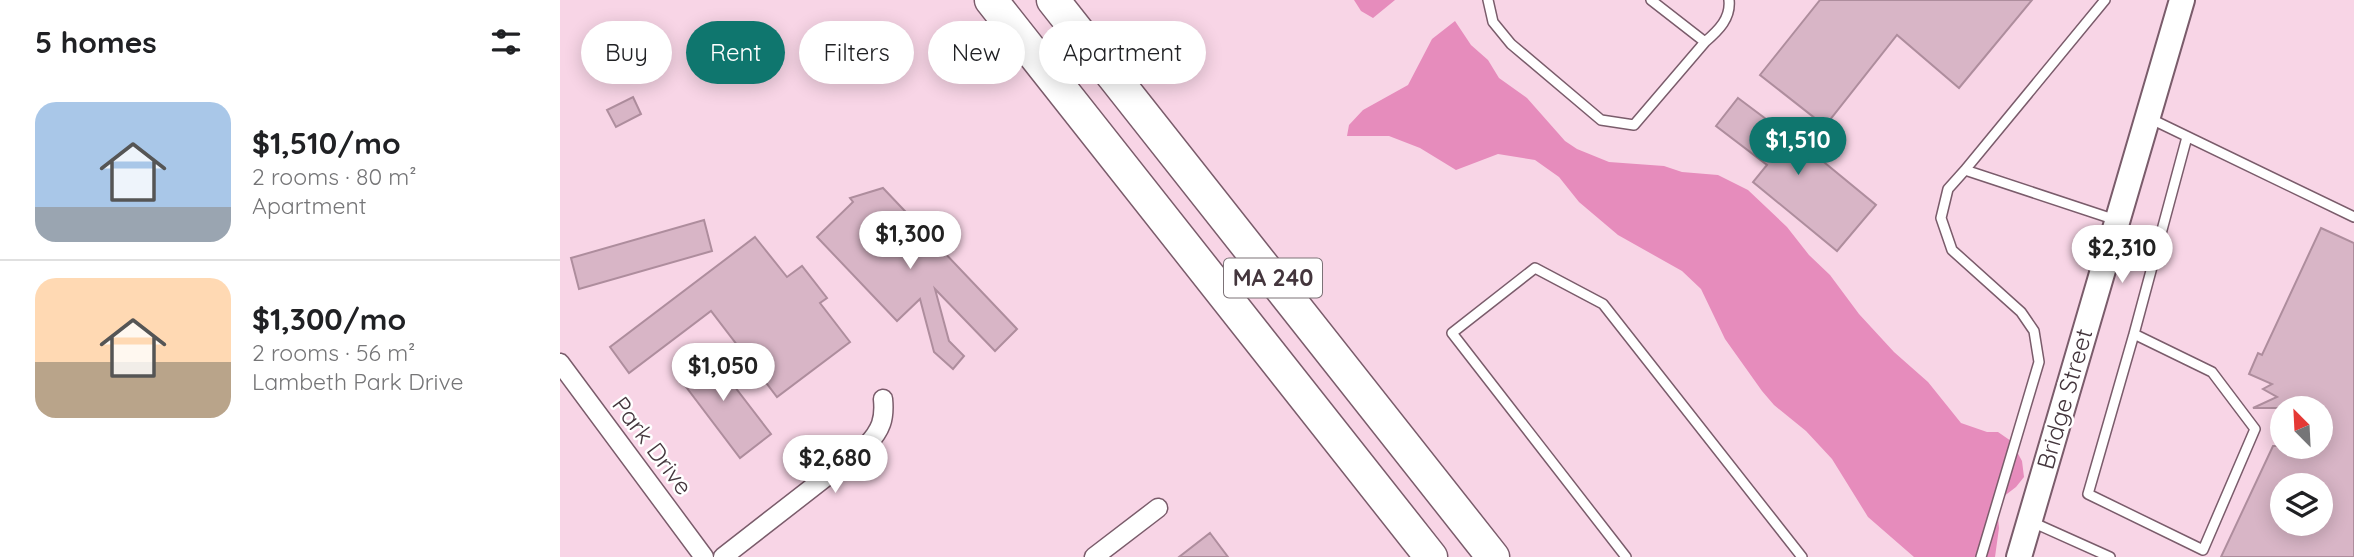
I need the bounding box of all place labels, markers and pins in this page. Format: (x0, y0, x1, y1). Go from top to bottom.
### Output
pin: $1,510 (1741, 118, 1855, 177)
pin: $1,300 (853, 212, 967, 271)
pin: $2,310 (2065, 226, 2179, 285)
pin: $1,050 (666, 344, 780, 403)
pin: $2,680 (778, 435, 892, 495)

